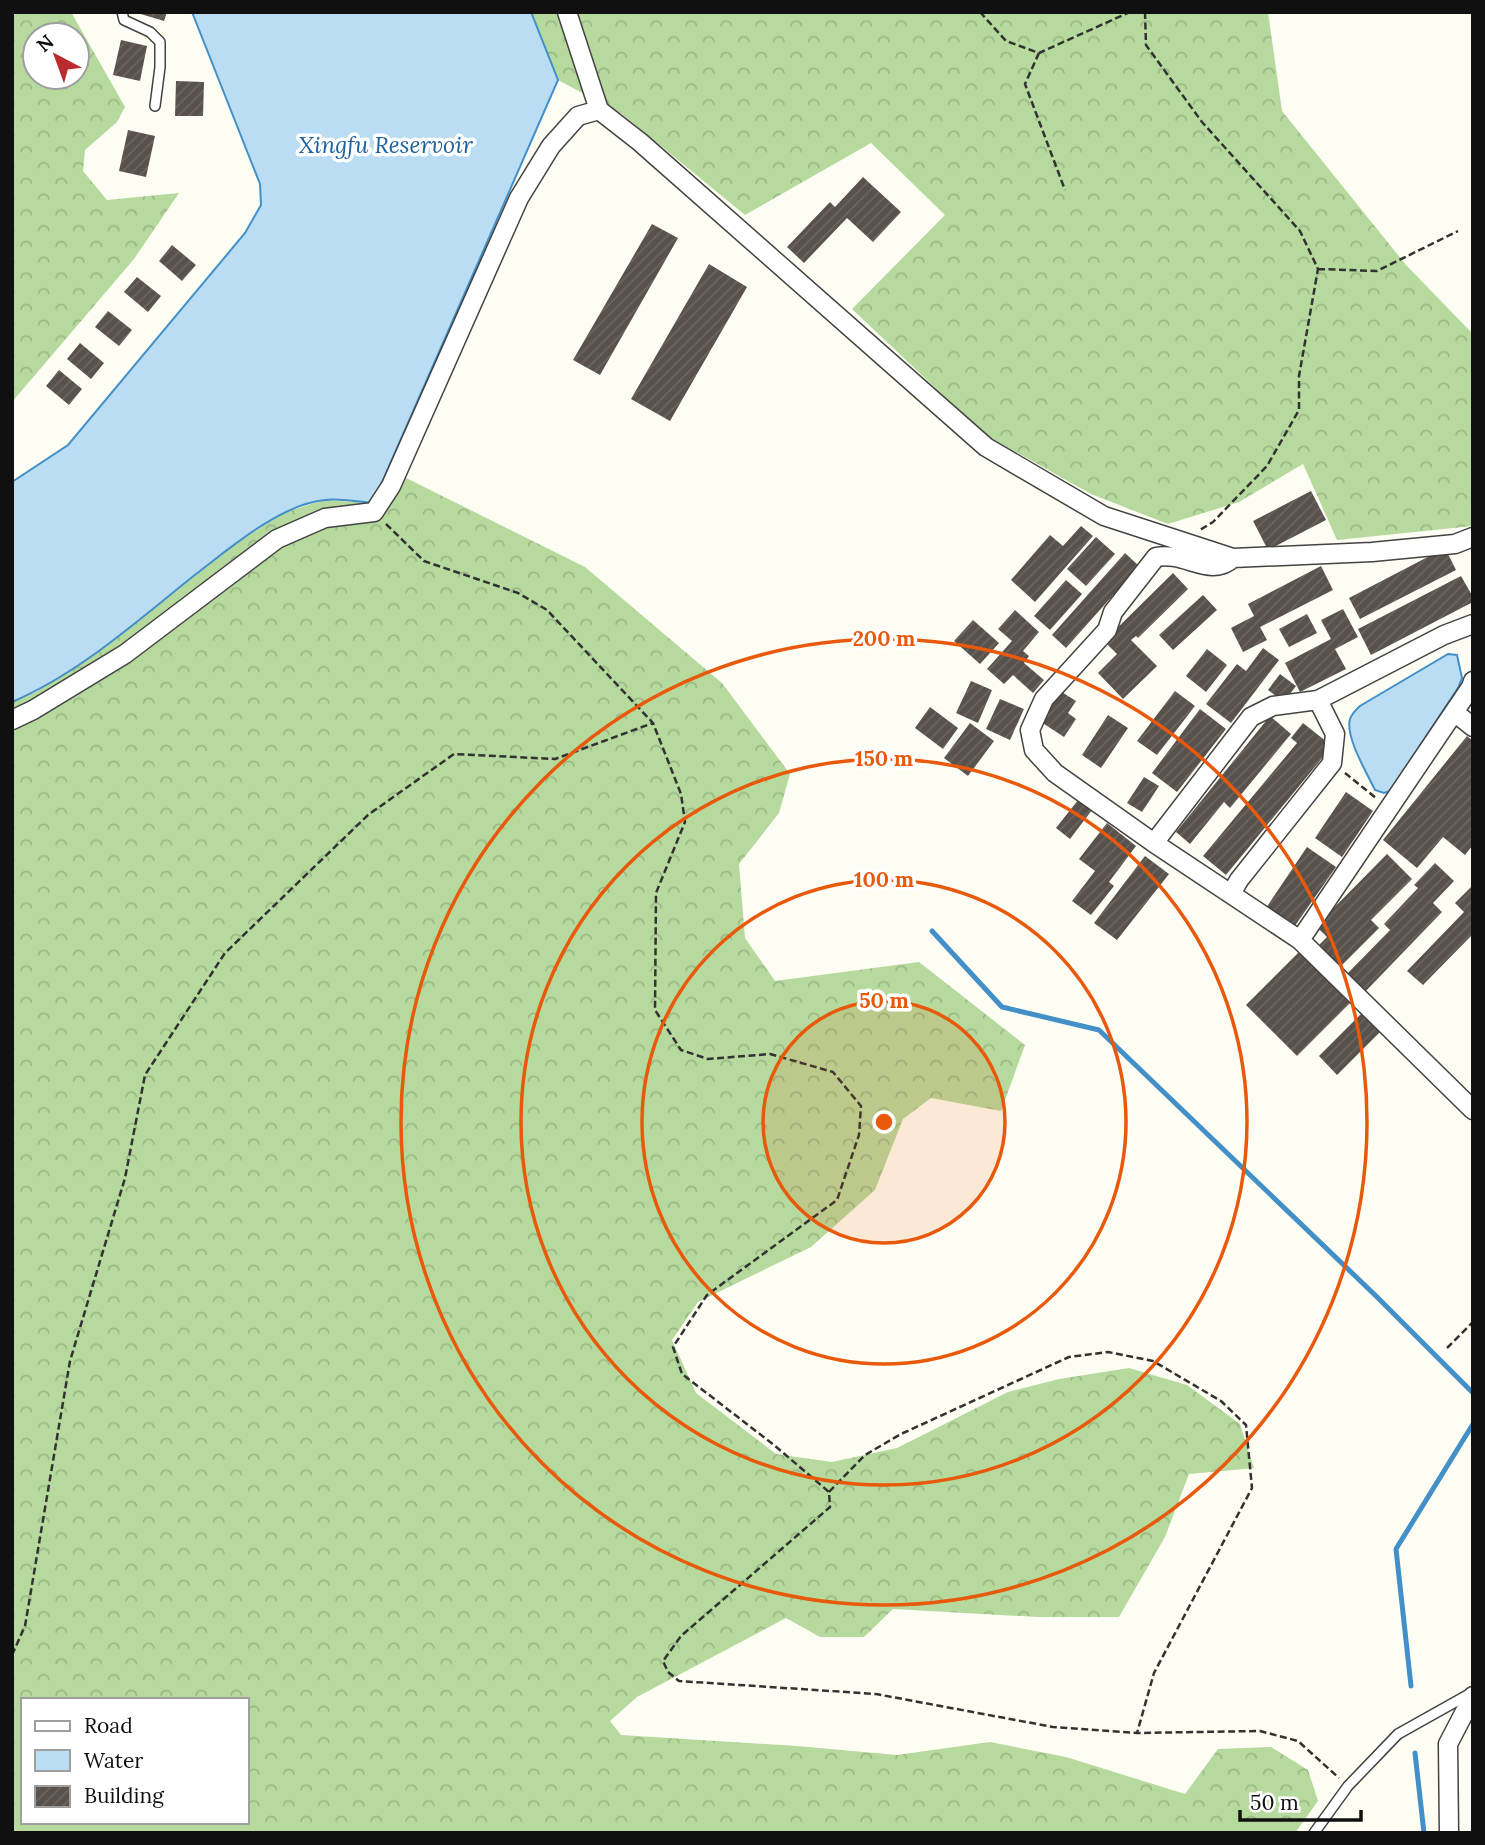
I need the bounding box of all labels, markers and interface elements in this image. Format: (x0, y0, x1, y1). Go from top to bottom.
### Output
north arrow (21, 21, 91, 91)
text: N (31, 29, 58, 57)
water label: Xingfu Reservoir (299, 130, 473, 159)
text: 200 m (853, 625, 915, 652)
text: 150 m (855, 745, 913, 772)
text: 100 m (854, 866, 914, 893)
text: 50 m (859, 987, 909, 1014)
centre of rings (872, 1110, 896, 1134)
legend (21, 1698, 248, 1824)
text: Road (84, 1712, 133, 1739)
text: Water (84, 1747, 143, 1774)
scale bar (1240, 1778, 1361, 1822)
text: Building (84, 1782, 164, 1809)
text: 50 m (1250, 1789, 1299, 1816)

